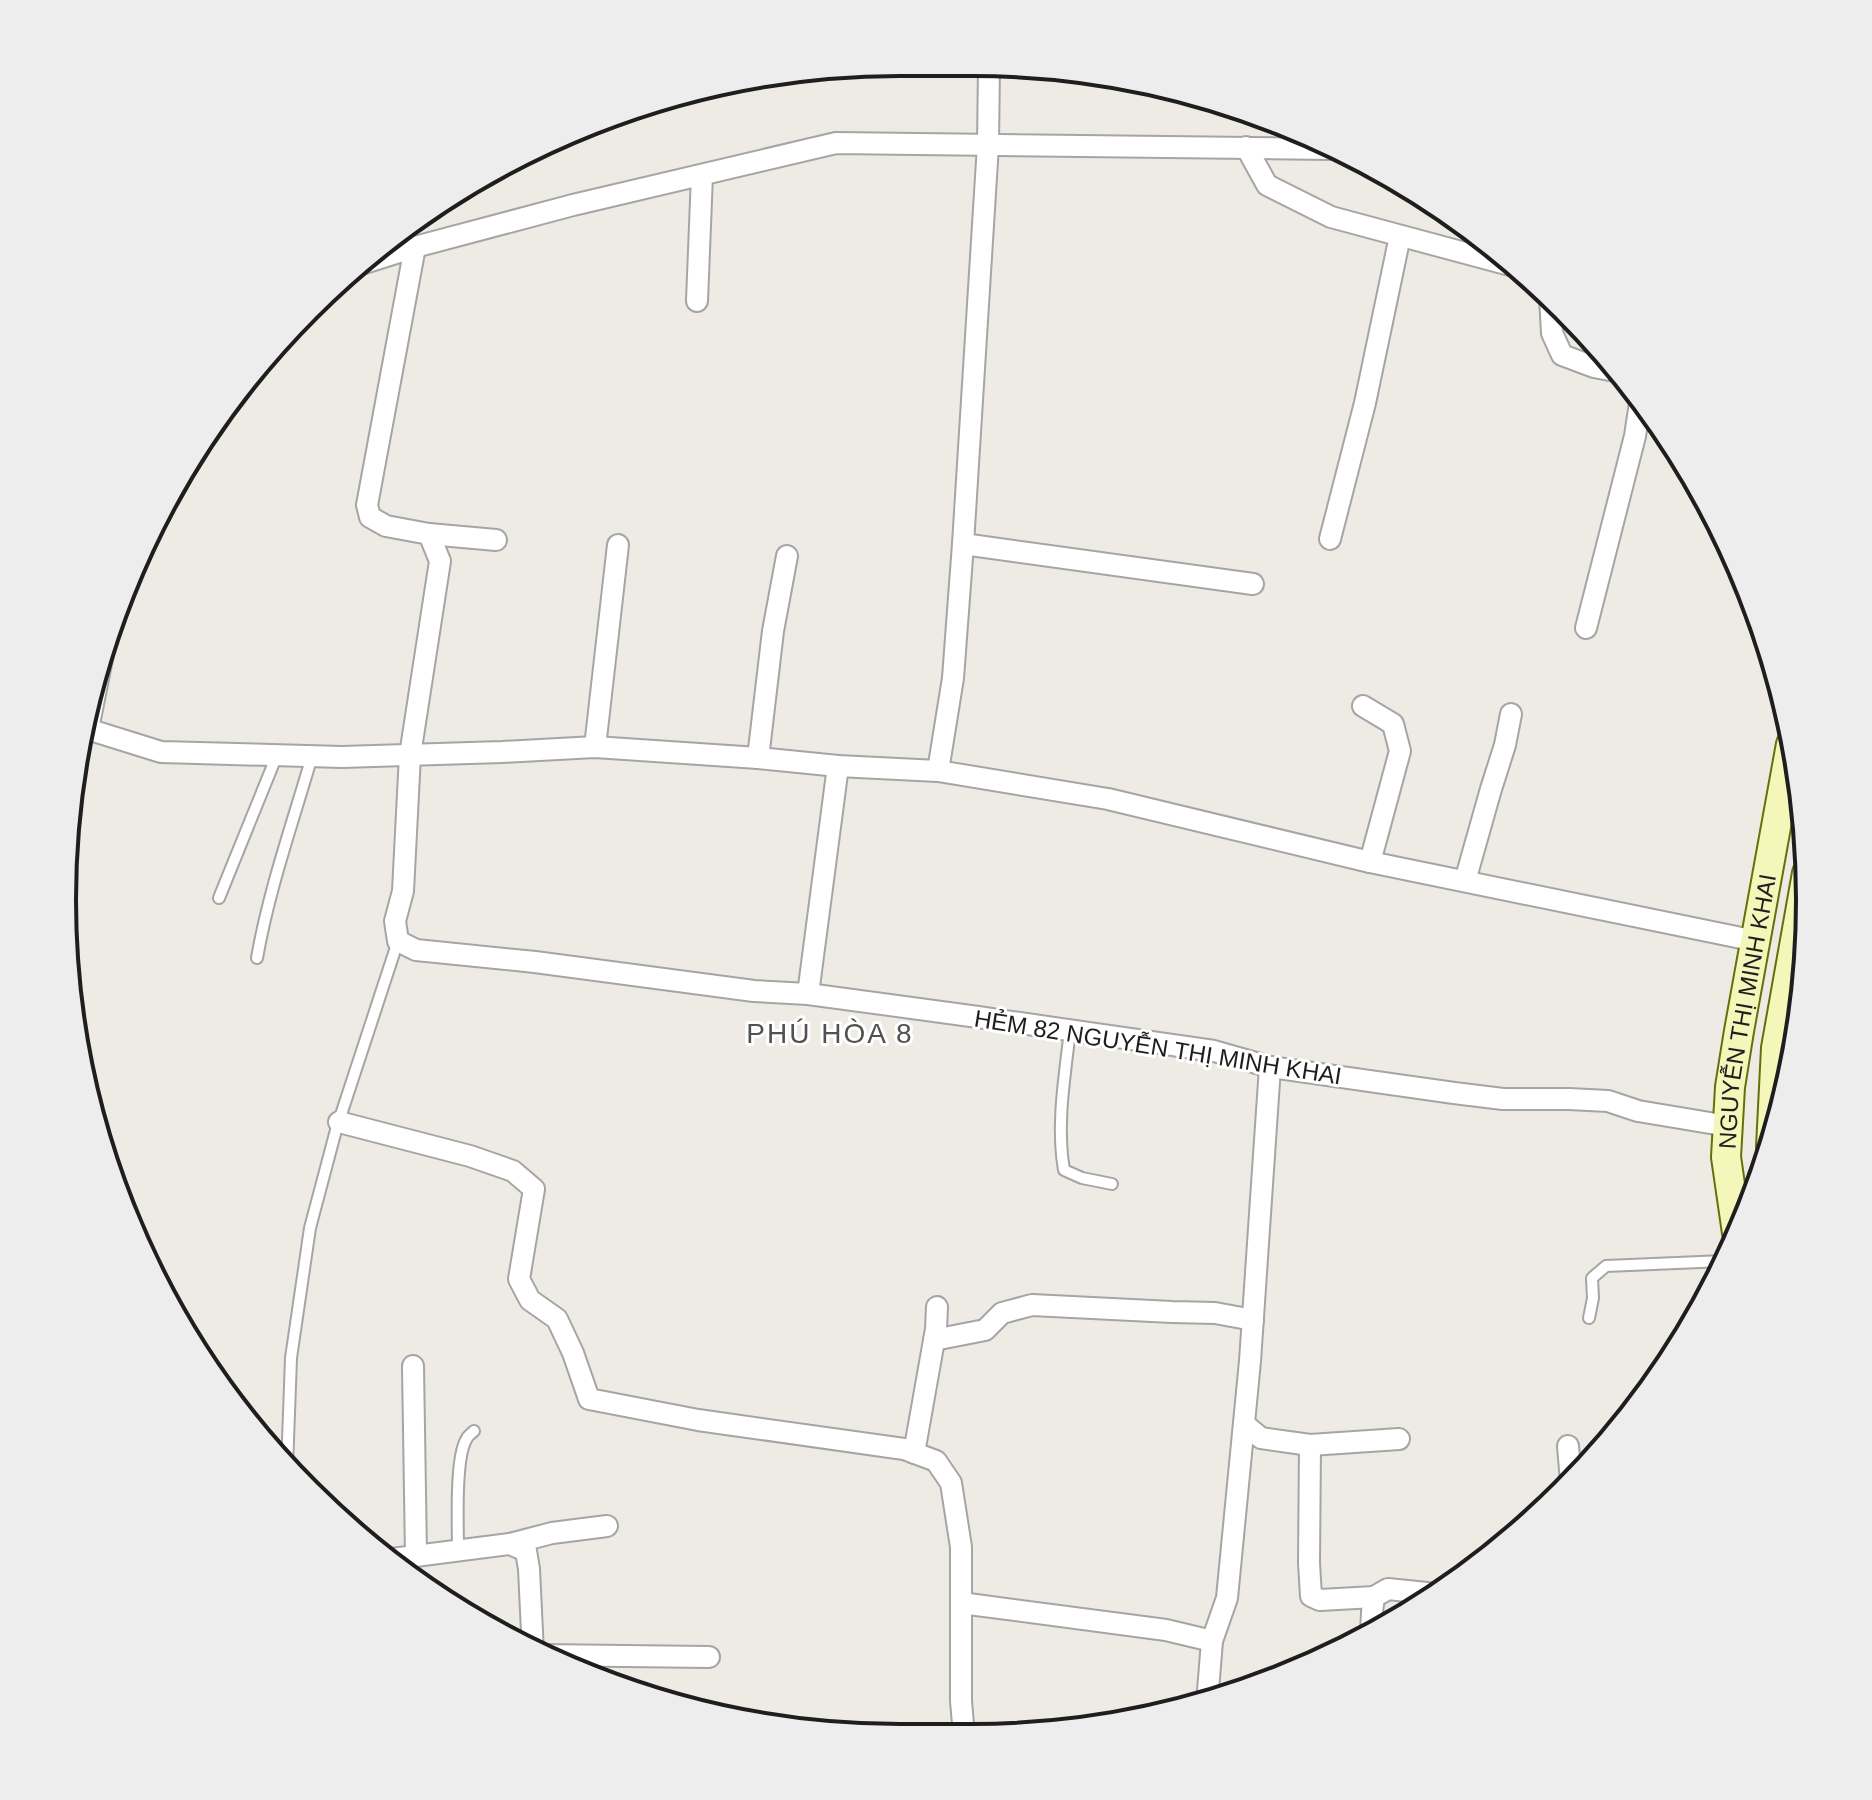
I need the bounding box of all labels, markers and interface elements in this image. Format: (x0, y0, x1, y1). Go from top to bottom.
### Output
street label: NGUYỄN THỊ MINH KHAI (1713, 872, 1781, 1150)
street label: HẺM 82 NGUYỄN THỊ MINH KHAI (972, 1004, 1344, 1089)
district label: PHÚ HÒA 8 (746, 1018, 914, 1049)

